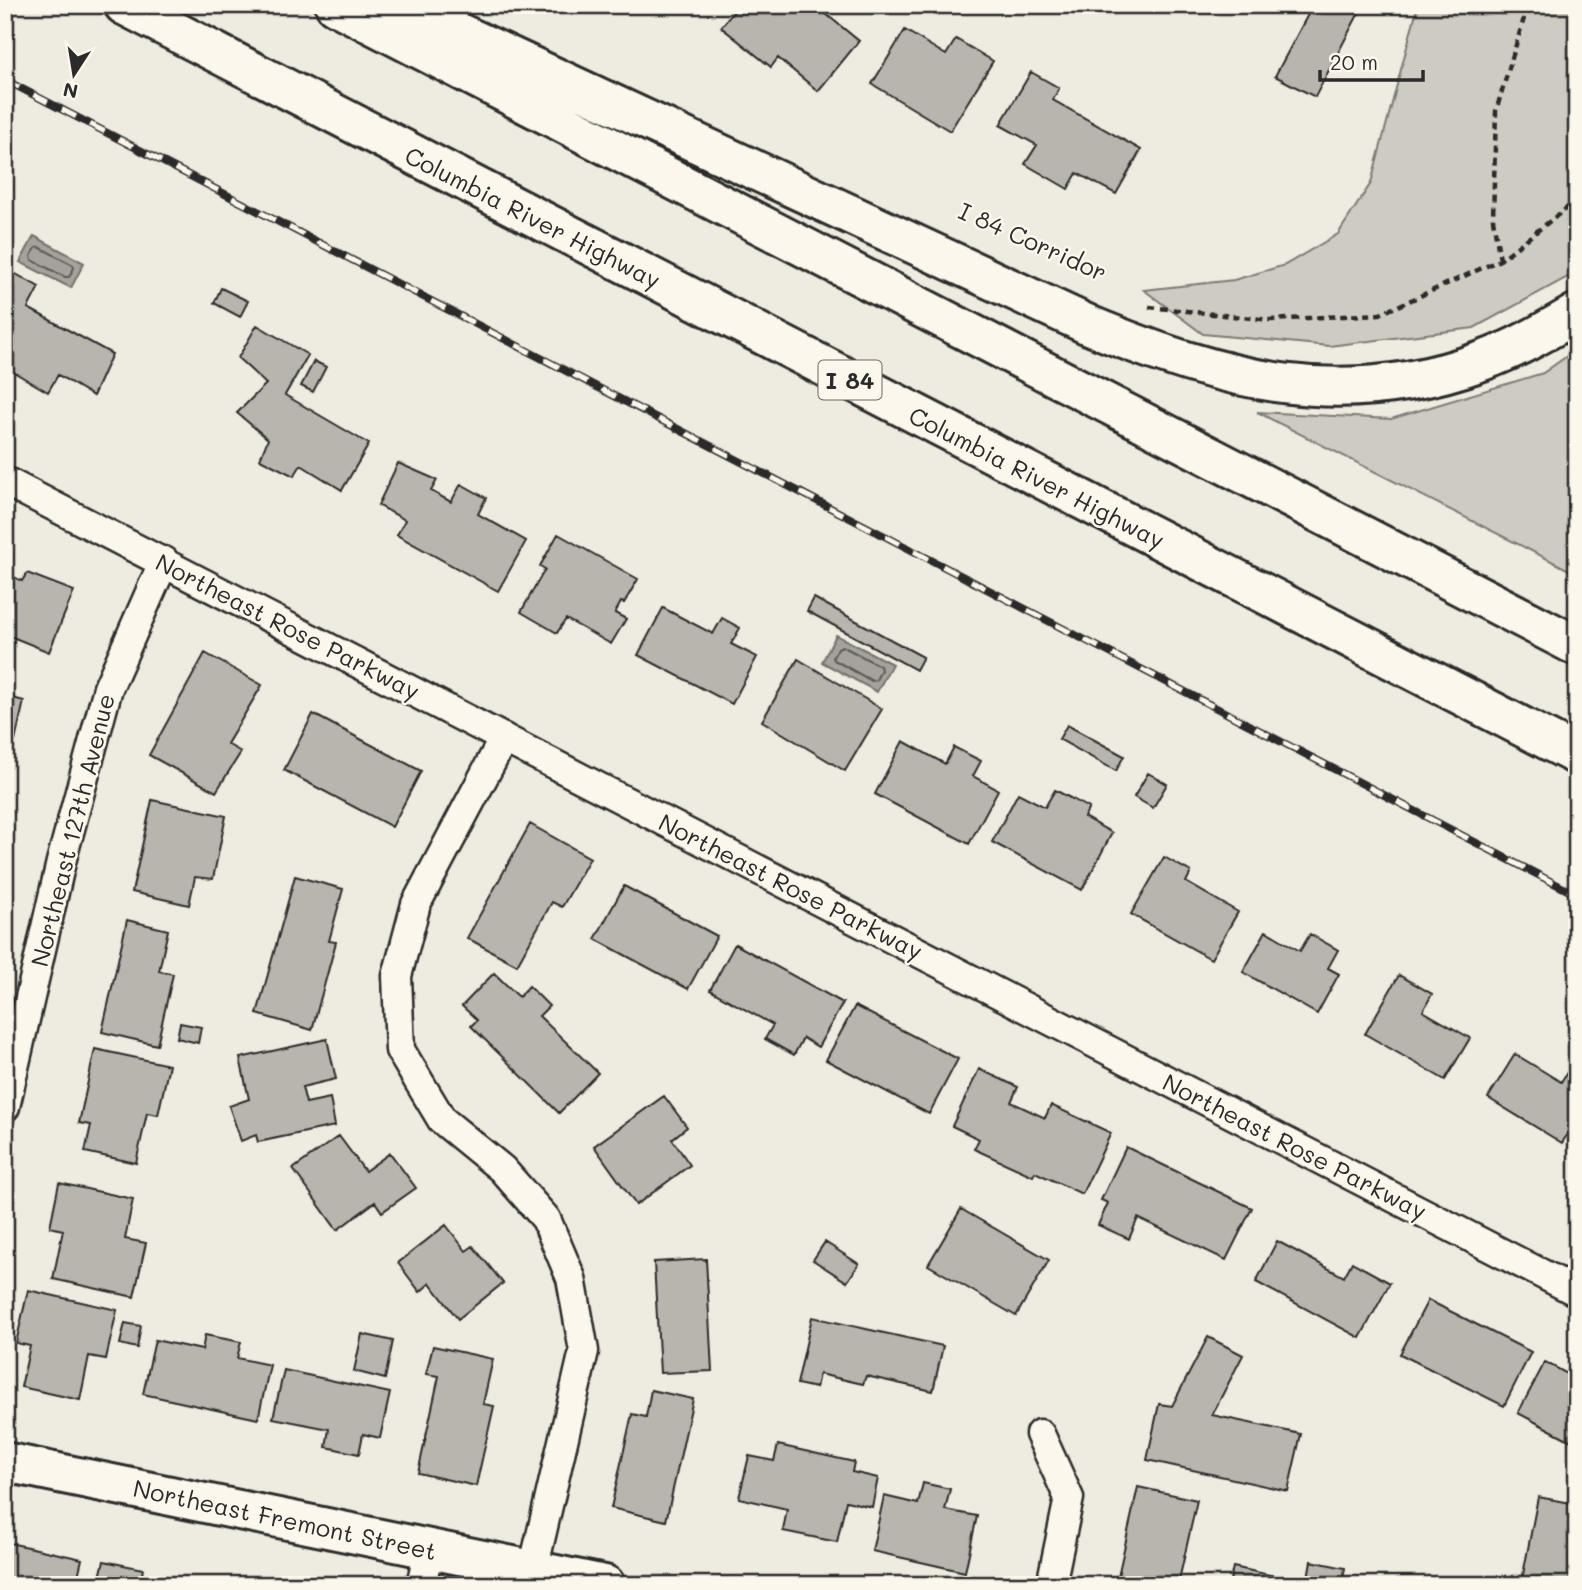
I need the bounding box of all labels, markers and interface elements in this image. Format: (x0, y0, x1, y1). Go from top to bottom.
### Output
north arrow (38, 38, 108, 108)
scale bar (1320, 38, 1423, 82)
text: 20 m (1330, 48, 1378, 75)
text: N (61, 77, 80, 105)
street label: Columbia River Highway (400, 139, 666, 295)
street label: I 84 Corridor (954, 195, 1112, 287)
road number: I 84 (818, 360, 882, 400)
street label: Columbia River Highway (904, 399, 1170, 555)
street label: Northeast Rose Parkway (151, 546, 425, 706)
street label: Northeast 127th Avenue (23, 690, 121, 970)
street label: Northeast Rose Parkway (654, 806, 928, 966)
street label: Northeast Rose Parkway (1158, 1066, 1432, 1226)
street label: Northeast Fremont Street (130, 1472, 440, 1566)

